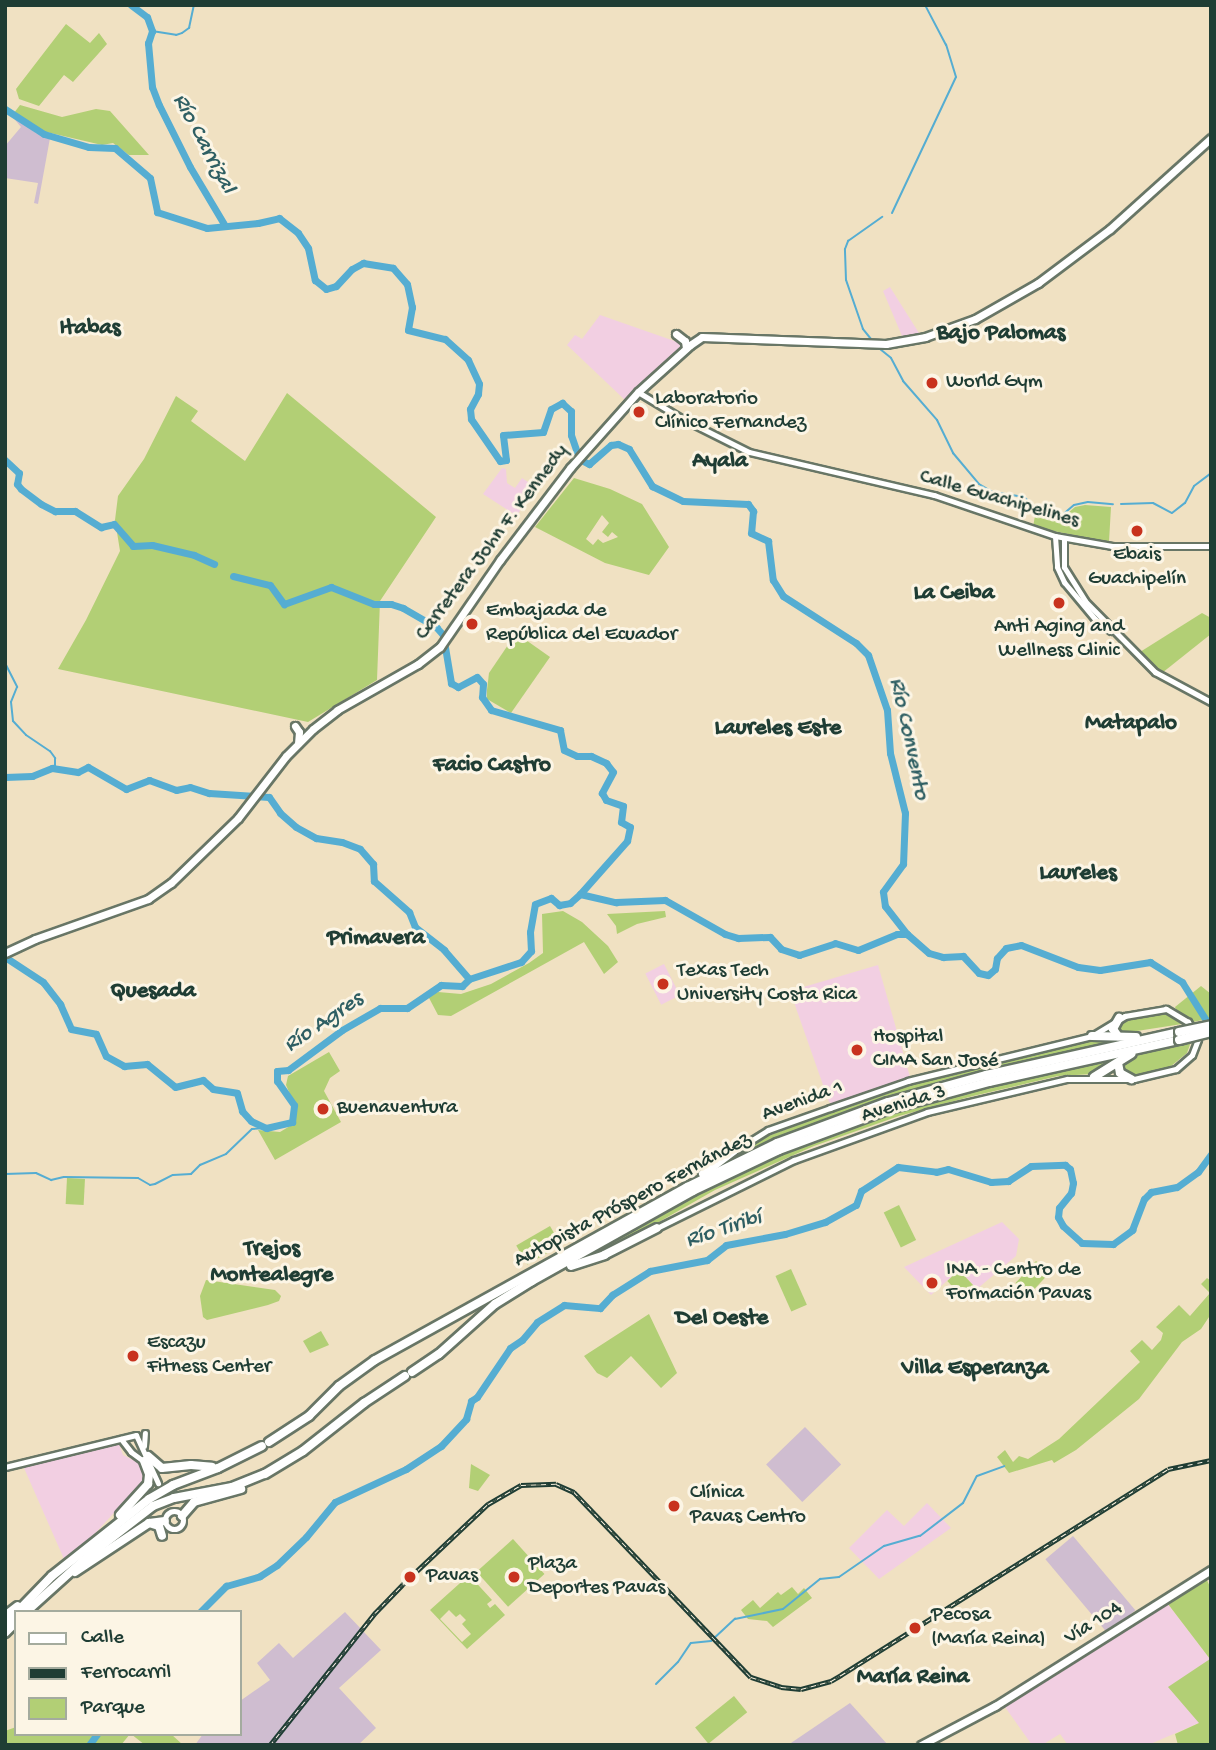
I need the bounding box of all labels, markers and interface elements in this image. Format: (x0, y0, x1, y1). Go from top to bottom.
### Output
water label: Río Carrizal (165, 89, 241, 199)
district label: Itabas (59, 315, 121, 343)
district label: Bajo Palomas (937, 320, 1065, 348)
place label: World Gym (946, 370, 1043, 396)
marker: World Gym (924, 375, 940, 391)
place label: Laboratorio Clínico Fernandez (655, 387, 806, 437)
marker: Laboratorio Clínico Fernandez (629, 402, 649, 422)
street label: Carretera John F. Kennedy (411, 440, 575, 646)
district label: Ayala (692, 448, 748, 476)
street label: Calle Guachipelines (916, 465, 1082, 535)
marker: Ebais Guachipelín (1127, 521, 1147, 541)
place label: Ebais Guachipelín (1088, 543, 1186, 593)
district label: La Ceiba (914, 580, 994, 608)
marker: Anti Aging and Wellness Clinic (1049, 593, 1069, 613)
place label: Embajada de República del Ecuador (486, 599, 677, 649)
place label: Anti Aging and Wellness Clinic (994, 615, 1124, 665)
marker: Embajada de República del Ecuador (464, 616, 480, 632)
water label: Río Convento (882, 675, 934, 803)
district label: Matapalo (1085, 710, 1177, 738)
district label: Laureles Este (715, 715, 841, 743)
district label: Facio Castro (433, 752, 551, 780)
district label: Laureles (1039, 860, 1117, 888)
district label: Primavera (327, 925, 425, 953)
place label: Texas Tech University Costa Rica (677, 959, 857, 1009)
marker: Texas Tech University Costa Rica (655, 976, 671, 992)
district label: Quesada (110, 978, 196, 1006)
water label: Río Agres (279, 987, 369, 1059)
place label: Hospital CIMA San José (873, 1025, 998, 1075)
marker: Hospital CIMA San José (847, 1040, 867, 1060)
street label: Avenida 1 (759, 1076, 847, 1128)
street label: Avenida 3 (859, 1080, 949, 1130)
place label: Buenaventura (337, 1096, 458, 1122)
marker: Buenaventura (315, 1101, 331, 1117)
street label: Autopista Próspero Fernández (510, 1128, 756, 1274)
water label: Río Tiribí (682, 1205, 766, 1255)
district label: Trejos Montealegre (211, 1236, 333, 1290)
place label: INA - Centro de Formación Pavas (946, 1258, 1091, 1308)
marker: INA - Centro de Formación Pavas (924, 1275, 940, 1291)
district label: Del Oeste (676, 1305, 768, 1333)
place label: Escazu Fitness Center (147, 1331, 271, 1381)
marker: Escazu Fitness Center (125, 1348, 141, 1364)
district label: Villa Esperanza (902, 1355, 1048, 1383)
place label: Clínica Pavas Centro (690, 1481, 806, 1531)
marker: Clínica Pavas Centro (664, 1496, 684, 1516)
place label: Plaza Deportes Pavas (528, 1552, 665, 1602)
place label: Pavas (426, 1564, 478, 1590)
marker: Pavas (400, 1567, 420, 1587)
marker: Plaza Deportes Pavas (506, 1569, 522, 1585)
street label: Vía 104 (1061, 1597, 1127, 1651)
place label: Pecosa (María Reina) (931, 1603, 1046, 1653)
legend (14, 1610, 242, 1736)
marker: Pecosa (María Reina) (905, 1618, 925, 1638)
text: Calle (81, 1626, 124, 1651)
text: Ferrocarril (81, 1661, 171, 1686)
district label: María Reina (857, 1664, 969, 1692)
text: Parque (81, 1696, 145, 1721)

